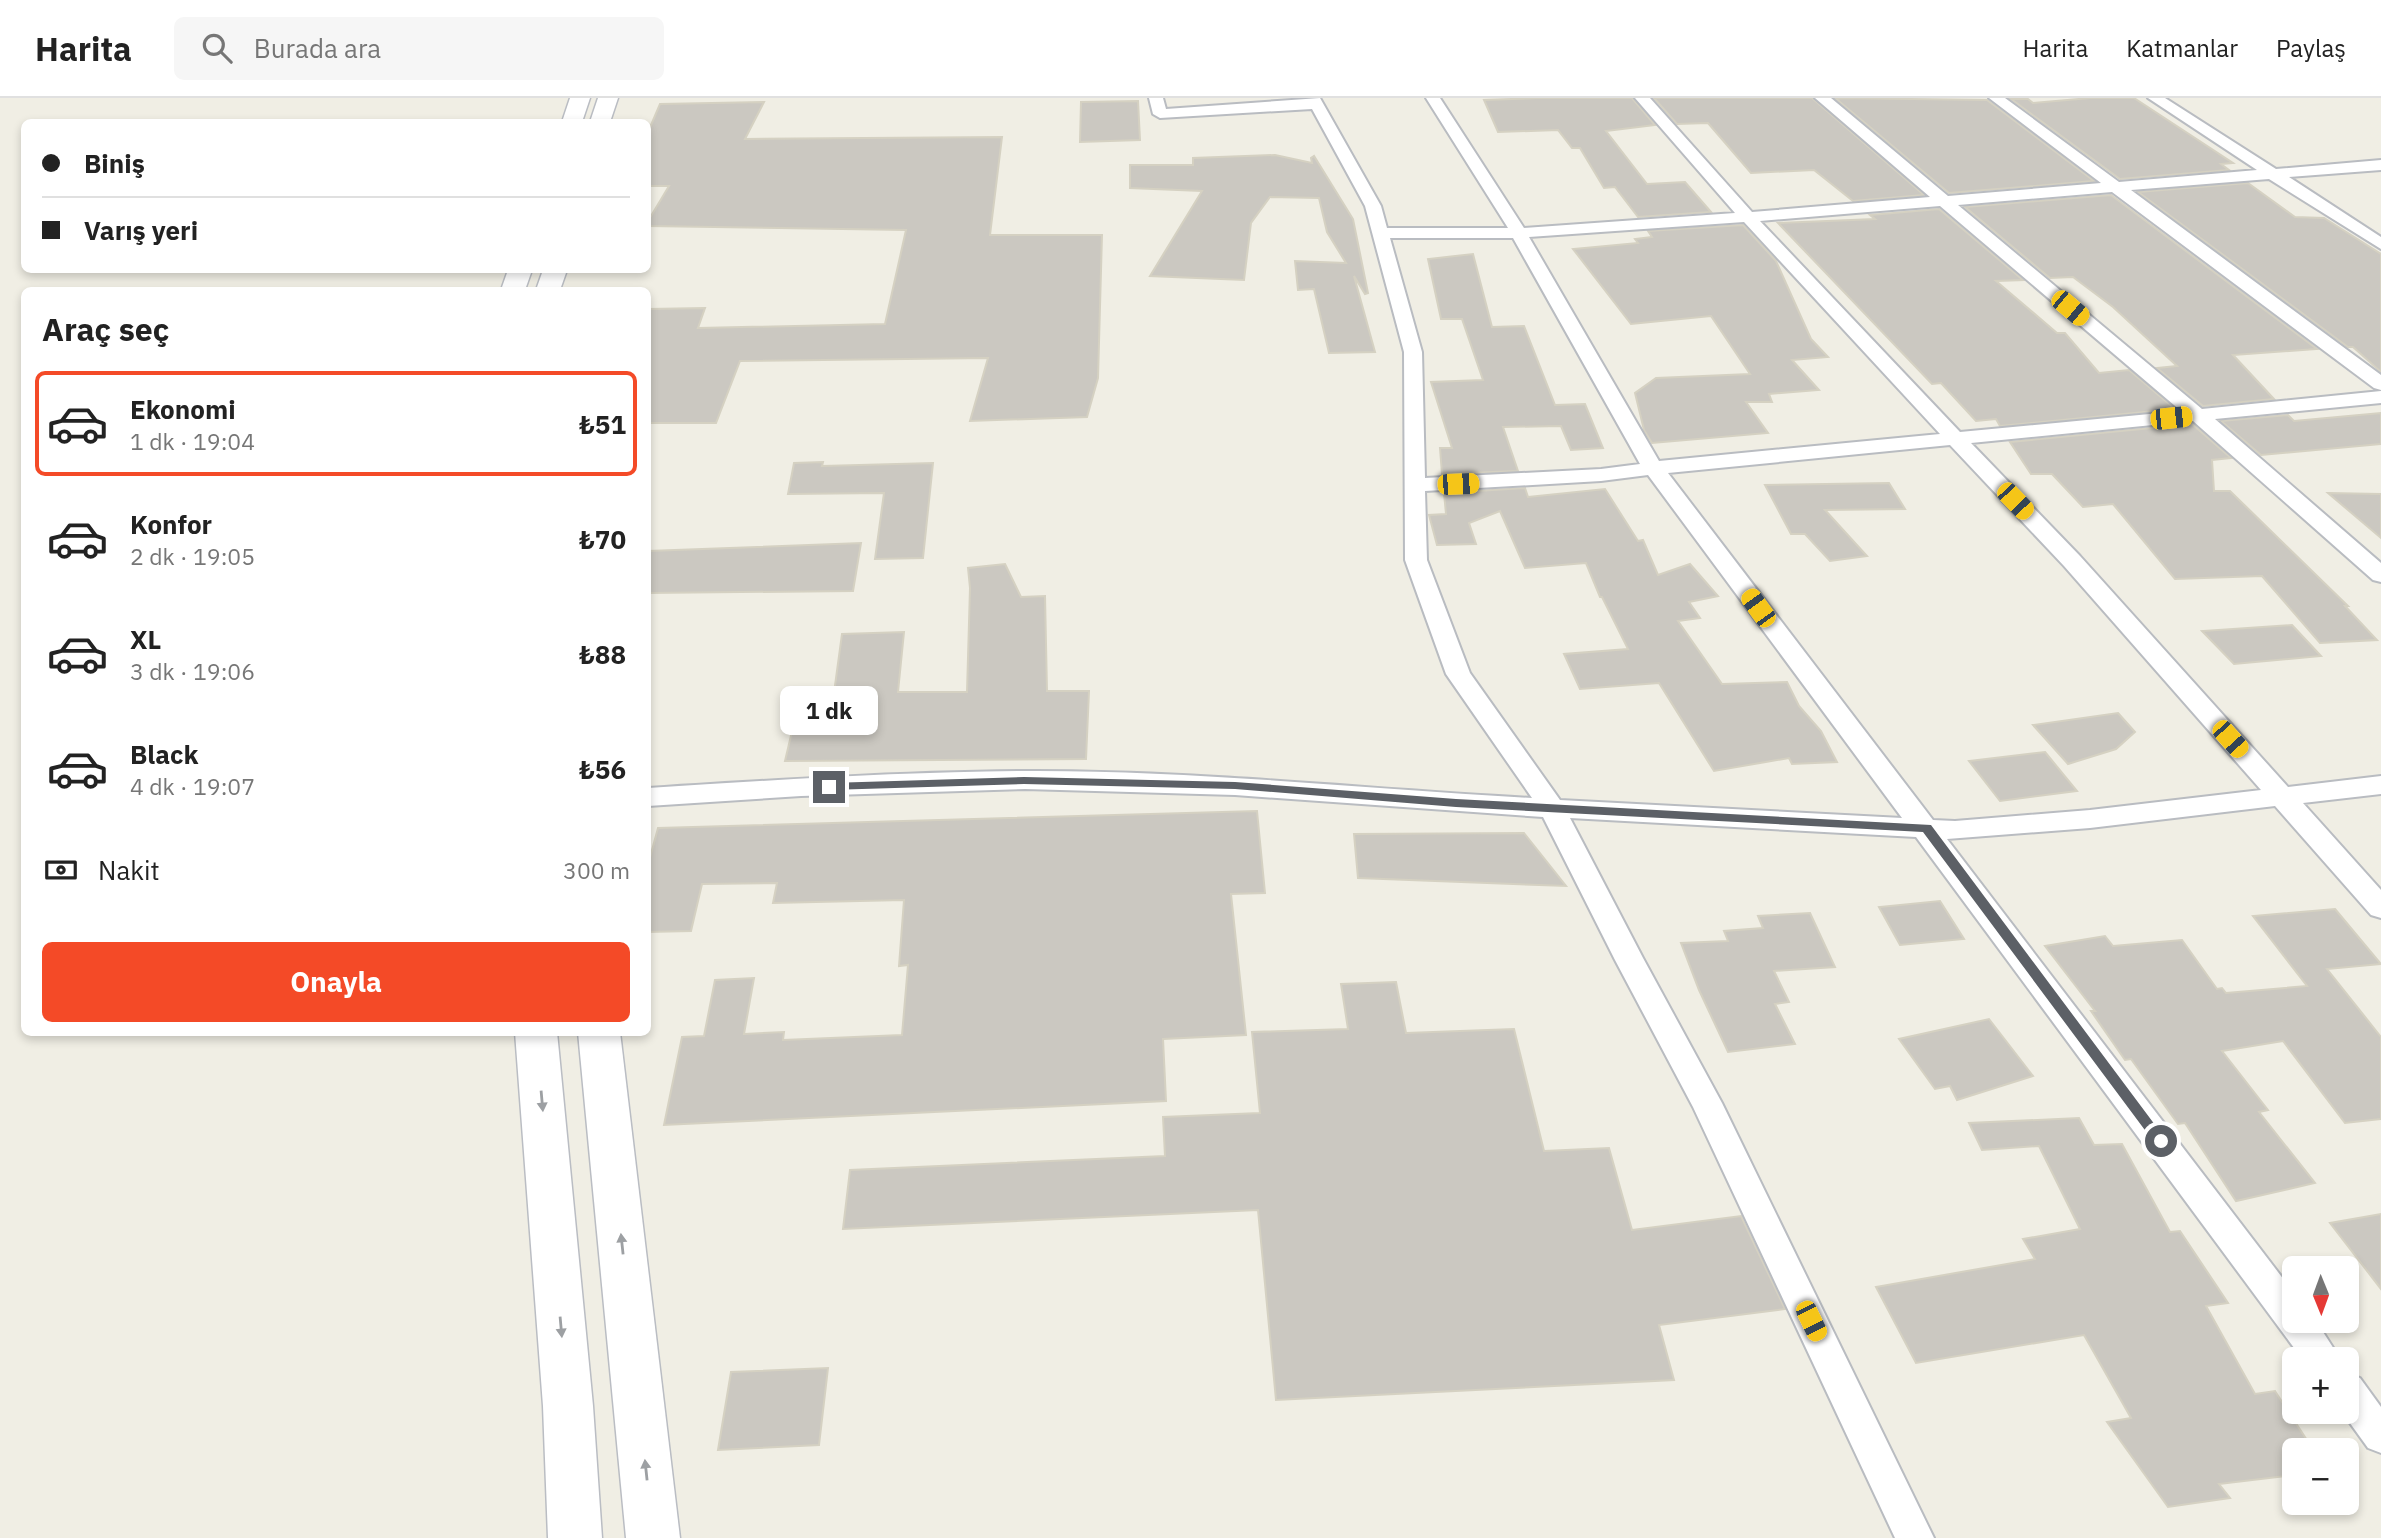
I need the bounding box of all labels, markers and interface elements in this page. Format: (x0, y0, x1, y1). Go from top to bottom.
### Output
search box (174, 17, 664, 80)
text: Harita (35, 27, 132, 70)
icon: search (198, 29, 236, 67)
text: Burada ara (254, 31, 381, 65)
text: Harita (2022, 32, 2088, 64)
text: Katmanlar (2126, 32, 2238, 64)
text: Paylaş (2276, 32, 2346, 64)
text: Biniş (84, 146, 145, 180)
text: Varış yeri (84, 213, 198, 247)
car (2048, 286, 2093, 330)
text: Araç seç (42, 308, 169, 350)
icon: car (46, 392, 109, 455)
text: Ekonomi (130, 392, 236, 426)
car (2150, 405, 2193, 431)
text: ₺51 (579, 407, 626, 441)
text: 1 dk · 19:04 (130, 426, 255, 456)
car (1437, 473, 1480, 495)
car (1993, 479, 2038, 523)
icon: car (46, 507, 109, 570)
text: Konfor (130, 507, 212, 541)
text: ₺70 (579, 522, 626, 556)
text: 2 dk · 19:05 (130, 541, 255, 571)
car (1738, 585, 1779, 631)
icon: car (46, 622, 109, 685)
text: XL (130, 622, 161, 656)
text: ₺88 (579, 637, 626, 671)
text: 3 dk · 19:06 (130, 656, 255, 686)
callout: 1 dk (780, 686, 878, 734)
text: 1 dk (806, 695, 852, 725)
car (2209, 716, 2252, 762)
icon: car (46, 737, 109, 800)
text: Black (130, 737, 198, 771)
text: ₺56 (579, 752, 626, 786)
text: 4 dk · 19:07 (130, 771, 255, 801)
route end (813, 771, 845, 803)
icon: cash (42, 851, 80, 889)
text: Nakit (98, 853, 160, 887)
text: 300 m (563, 855, 630, 885)
button: Onayla (42, 942, 630, 1022)
one-way arrow (537, 1090, 548, 1112)
route start (2145, 1125, 2177, 1157)
one-way arrow (616, 1233, 627, 1255)
north arrow (2282, 1256, 2359, 1334)
map controls (2282, 1256, 2359, 1515)
car (1793, 1298, 1830, 1344)
one-way arrow (556, 1316, 567, 1338)
button: + (2282, 1347, 2359, 1424)
button: − (2282, 1438, 2359, 1515)
one-way arrow (641, 1459, 652, 1481)

